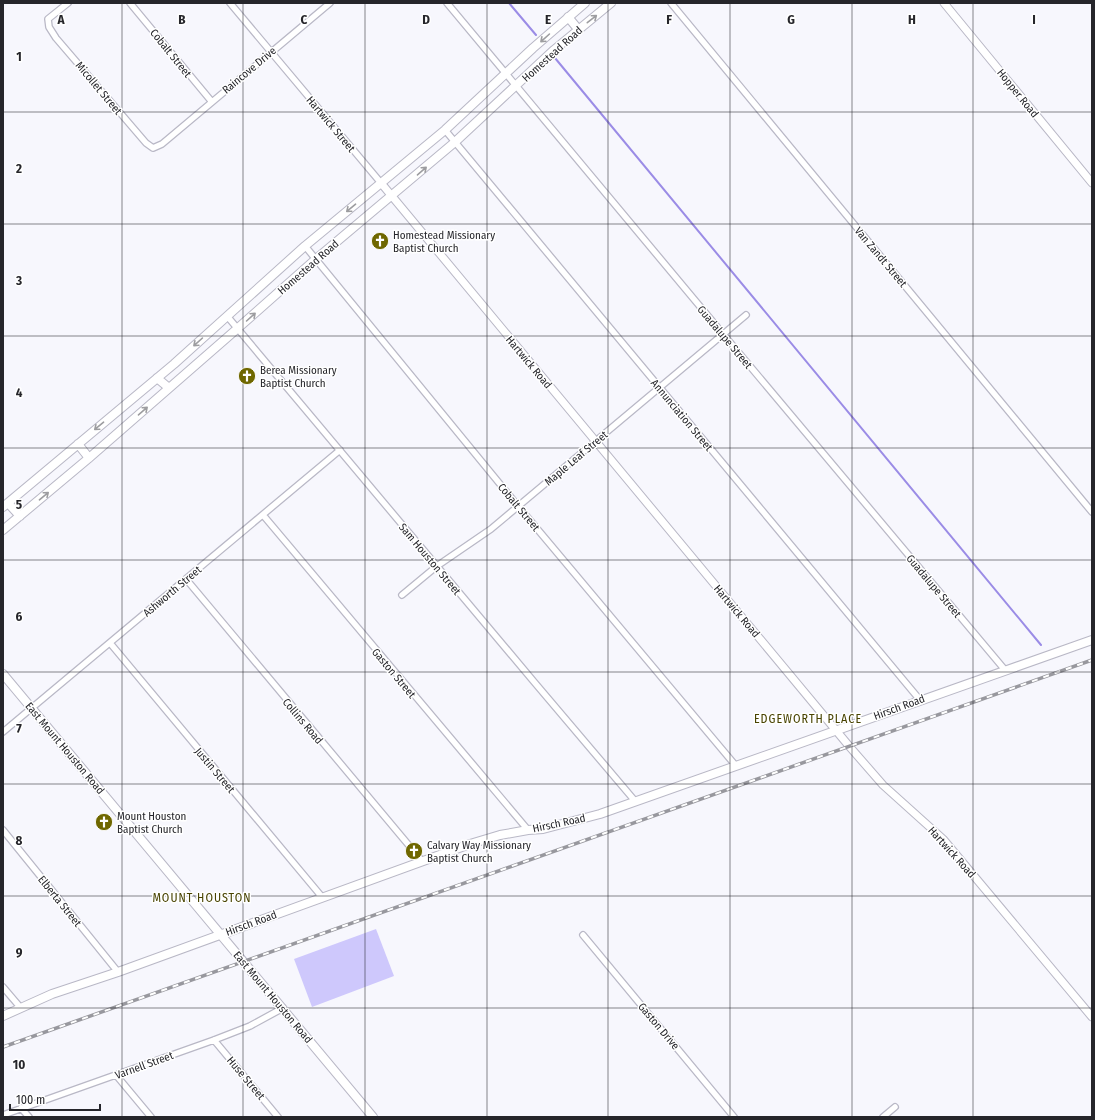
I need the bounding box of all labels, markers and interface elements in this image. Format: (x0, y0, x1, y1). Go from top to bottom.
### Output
text: A (56, 12, 65, 27)
text: B (178, 12, 186, 27)
text: C (301, 12, 308, 27)
text: D (422, 12, 430, 27)
text: E (545, 12, 551, 27)
text: F (666, 12, 672, 27)
text: G (787, 12, 795, 27)
text: H (908, 12, 916, 27)
text: I (1032, 12, 1036, 27)
one-way arrow (586, 14, 597, 23)
street label: Homestead Road (520, 24, 585, 85)
street label: Cobalt Street (147, 27, 194, 80)
one-way arrow (540, 33, 550, 42)
street label: Raincove Drive (220, 44, 279, 97)
text: 1 (16, 49, 22, 64)
street label: Micollet Street (73, 59, 125, 118)
street label: Hopper Road (994, 66, 1041, 120)
street label: Hartwick Street (303, 94, 358, 155)
text: 2 (15, 161, 22, 176)
one-way arrow (416, 166, 427, 175)
one-way arrow (346, 204, 357, 213)
street label: Van Zandt Street (852, 225, 910, 290)
place label: Homestead Missionary Baptist Church (393, 229, 495, 255)
church icon: Homestead Missionary Baptist Church (370, 231, 390, 251)
street label: Homestead Road (275, 237, 341, 297)
text: 3 (15, 273, 22, 288)
street label: Guadalupe Street (695, 303, 755, 372)
one-way arrow (246, 312, 256, 321)
street label: Hartwick Road (503, 333, 554, 391)
one-way arrow (193, 337, 203, 346)
place label: Berea Missionary Baptist Church (260, 364, 337, 390)
church icon: Berea Missionary Baptist Church (237, 366, 257, 386)
street label: Annunciation Street (648, 377, 716, 454)
text: 4 (16, 385, 23, 400)
one-way arrow (137, 407, 148, 416)
one-way arrow (94, 422, 105, 431)
street label: Maple Leaf Street (542, 428, 611, 489)
street label: Cobalt Street (495, 481, 543, 534)
one-way arrow (38, 491, 49, 500)
text: 5 (16, 497, 22, 512)
street label: Sam Houston Street (396, 521, 464, 598)
street label: Guadalupe Street (904, 552, 964, 621)
street label: Ashworth Street (141, 563, 204, 620)
street label: Hartwick Road (711, 582, 762, 640)
text: 6 (16, 609, 23, 624)
street label: Gaston Street (369, 646, 418, 701)
street label: Hirsch Road (872, 692, 927, 723)
street label: Collins Road (280, 696, 325, 747)
street label: East Mount Houston Road (22, 700, 107, 797)
district label: EDGEWORTH PLACE (754, 712, 862, 726)
text: 7 (16, 721, 22, 736)
street label: Justin Street (192, 745, 238, 796)
place label: Mount Houston Baptist Church (117, 810, 186, 836)
church icon: Mount Houston Baptist Church (94, 812, 114, 832)
street label: Hirsch Road (531, 812, 587, 835)
street label: Hartwick Road (925, 824, 978, 881)
text: 8 (16, 833, 23, 848)
place label: Calvary Way Missionary Baptist Church (427, 839, 531, 865)
church icon: Calvary Way Missionary Baptist Church (404, 841, 424, 861)
street label: Elberta Street (35, 873, 84, 930)
district label: MOUNT HOUSTON (152, 891, 252, 905)
street label: Hirsch Road (224, 908, 279, 939)
text: 9 (16, 945, 23, 960)
street label: East Mount Houston Road (230, 949, 315, 1046)
street label: Gaston Drive (635, 1000, 682, 1052)
street label: Varnell Street (113, 1049, 175, 1082)
street label: Huse Street (224, 1054, 268, 1103)
text: 10 (13, 1057, 25, 1072)
scale bar (10, 1086, 100, 1112)
text: 100 m (16, 1093, 45, 1107)

